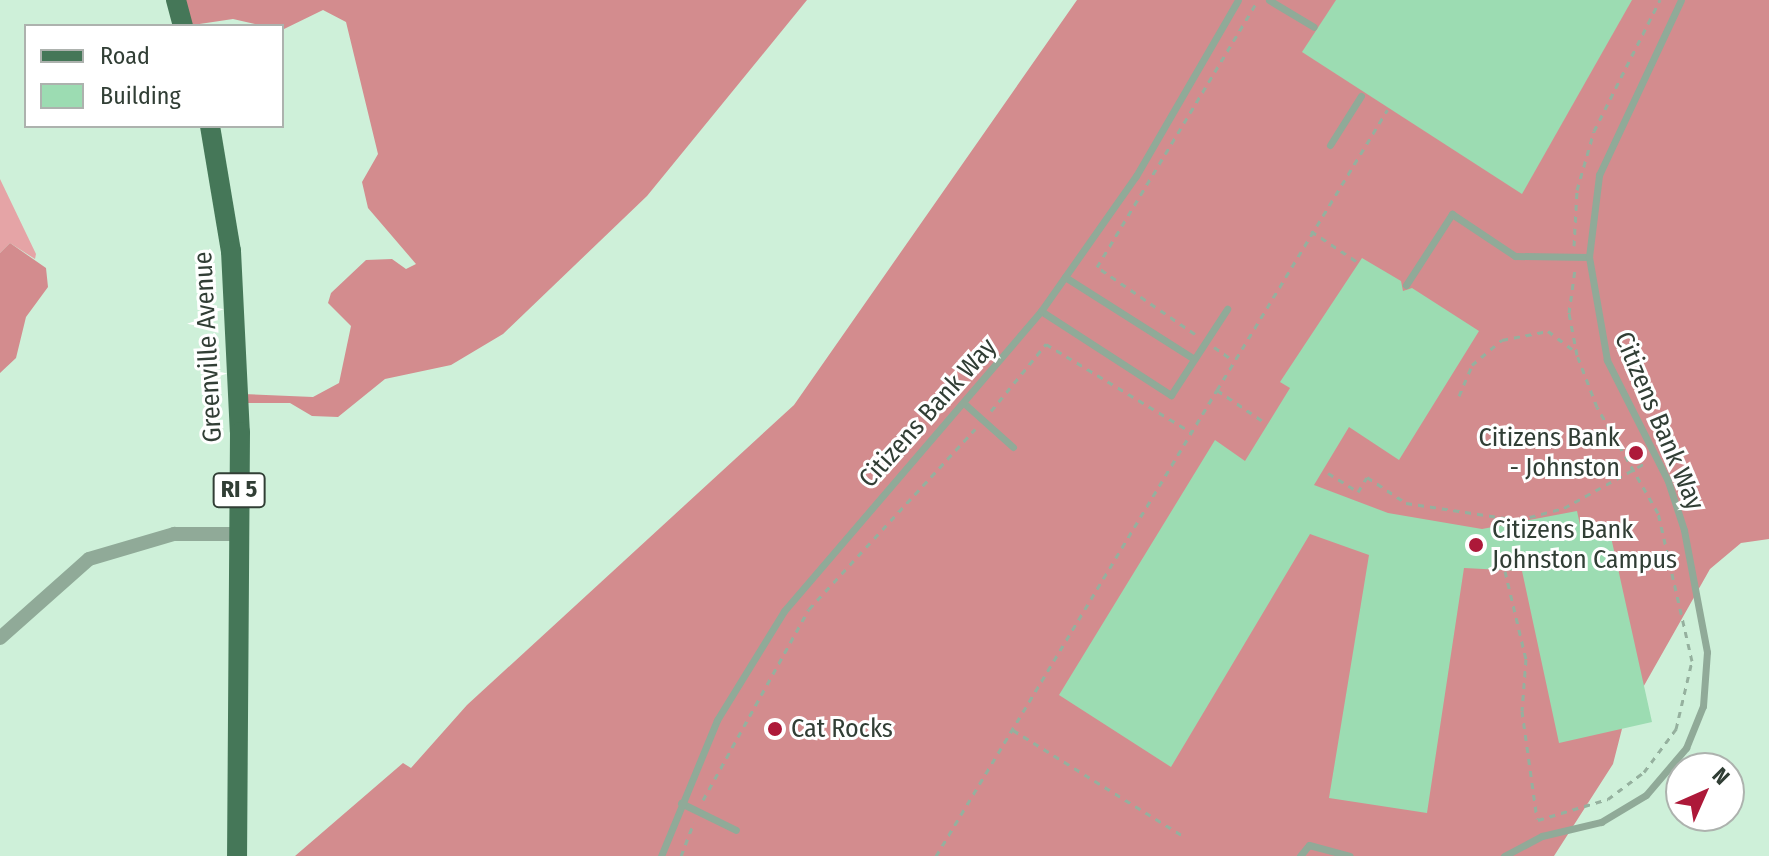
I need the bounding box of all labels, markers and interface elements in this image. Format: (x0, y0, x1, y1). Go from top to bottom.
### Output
legend (24, 24, 284, 128)
text: Road (100, 42, 150, 70)
text: Building (100, 82, 181, 110)
street label: Greenville Avenue (187, 251, 229, 443)
street label: Citizens Bank Way (1607, 327, 1711, 515)
street label: Citizens Bank Way (853, 332, 1003, 494)
place label: Citizens Bank - Johnston (1479, 422, 1620, 484)
marker: Citizens Bank - Johnston (1627, 444, 1645, 462)
road number: RI 5 (211, 470, 267, 510)
place label: Citizens Bank Johnston Campus (1492, 514, 1677, 576)
marker: Citizens Bank Johnston Campus (1467, 536, 1485, 554)
place label: Cat Rocks (791, 713, 893, 745)
marker: Cat Rocks (766, 720, 784, 738)
north arrow (1665, 752, 1745, 832)
text: N (1707, 762, 1735, 790)

